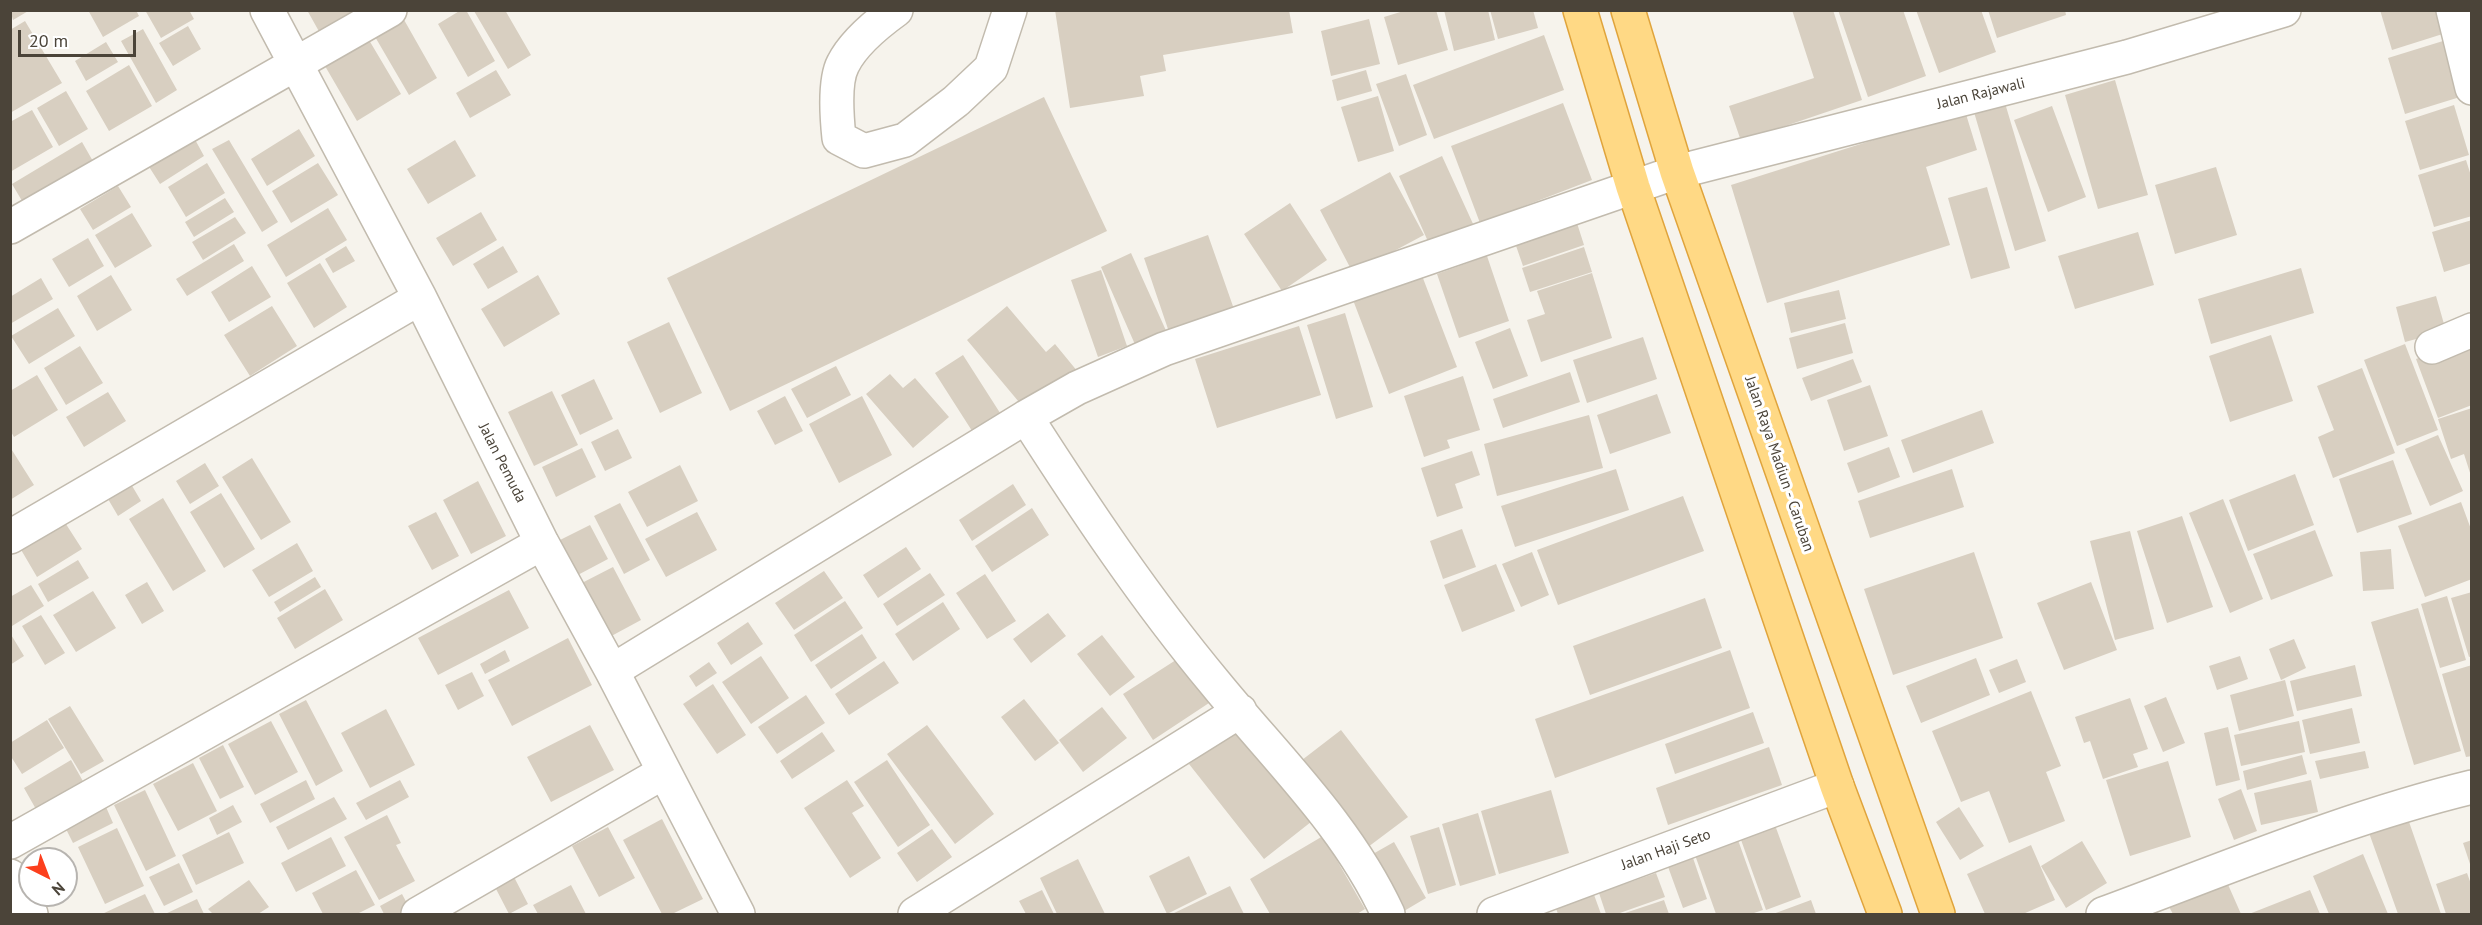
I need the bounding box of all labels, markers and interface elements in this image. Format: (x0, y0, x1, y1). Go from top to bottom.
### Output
scale bar (21, 18, 140, 56)
text: 20 m (29, 29, 68, 52)
street label: Jalan Rajawali (1935, 74, 2027, 114)
street label: Jalan Raya Madiun - Caruban (1740, 374, 1818, 554)
street label: Jalan Pemuda (474, 420, 530, 506)
street label: Jalan Haji Seto (1619, 825, 1713, 875)
north arrow (18, 847, 78, 907)
text: N (48, 878, 69, 900)

